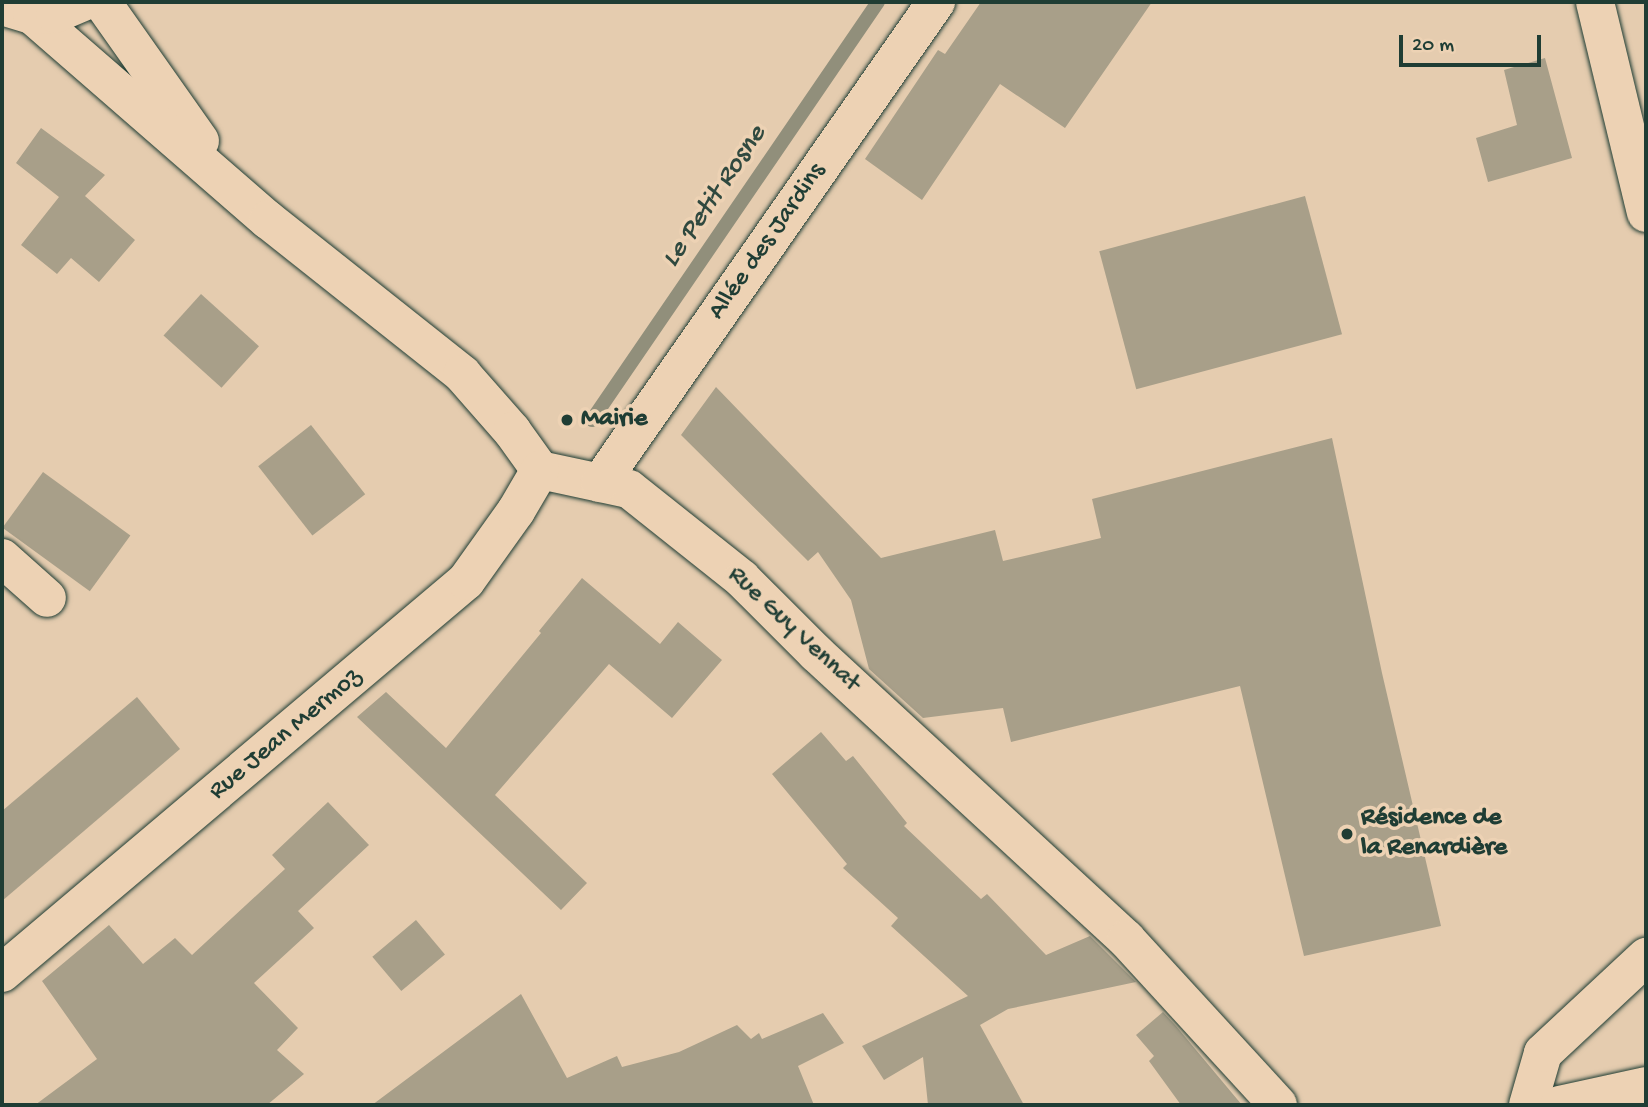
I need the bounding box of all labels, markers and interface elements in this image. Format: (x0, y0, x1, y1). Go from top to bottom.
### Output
scale bar (1403, 21, 1545, 65)
text: 20 m (1412, 34, 1454, 59)
water label: Le Petit Rosne (655, 120, 775, 274)
street label: Allée des Jardins (702, 158, 834, 326)
place label: Mairie (581, 404, 647, 436)
marker: Mairie (559, 412, 575, 428)
street label: Rue Guy Vennat (720, 560, 866, 700)
street label: Rue Jean Mermoz (203, 662, 369, 808)
place label: Résidence de la Renardière (1361, 803, 1507, 864)
marker: Résidence de la Renardière (1339, 826, 1355, 842)

